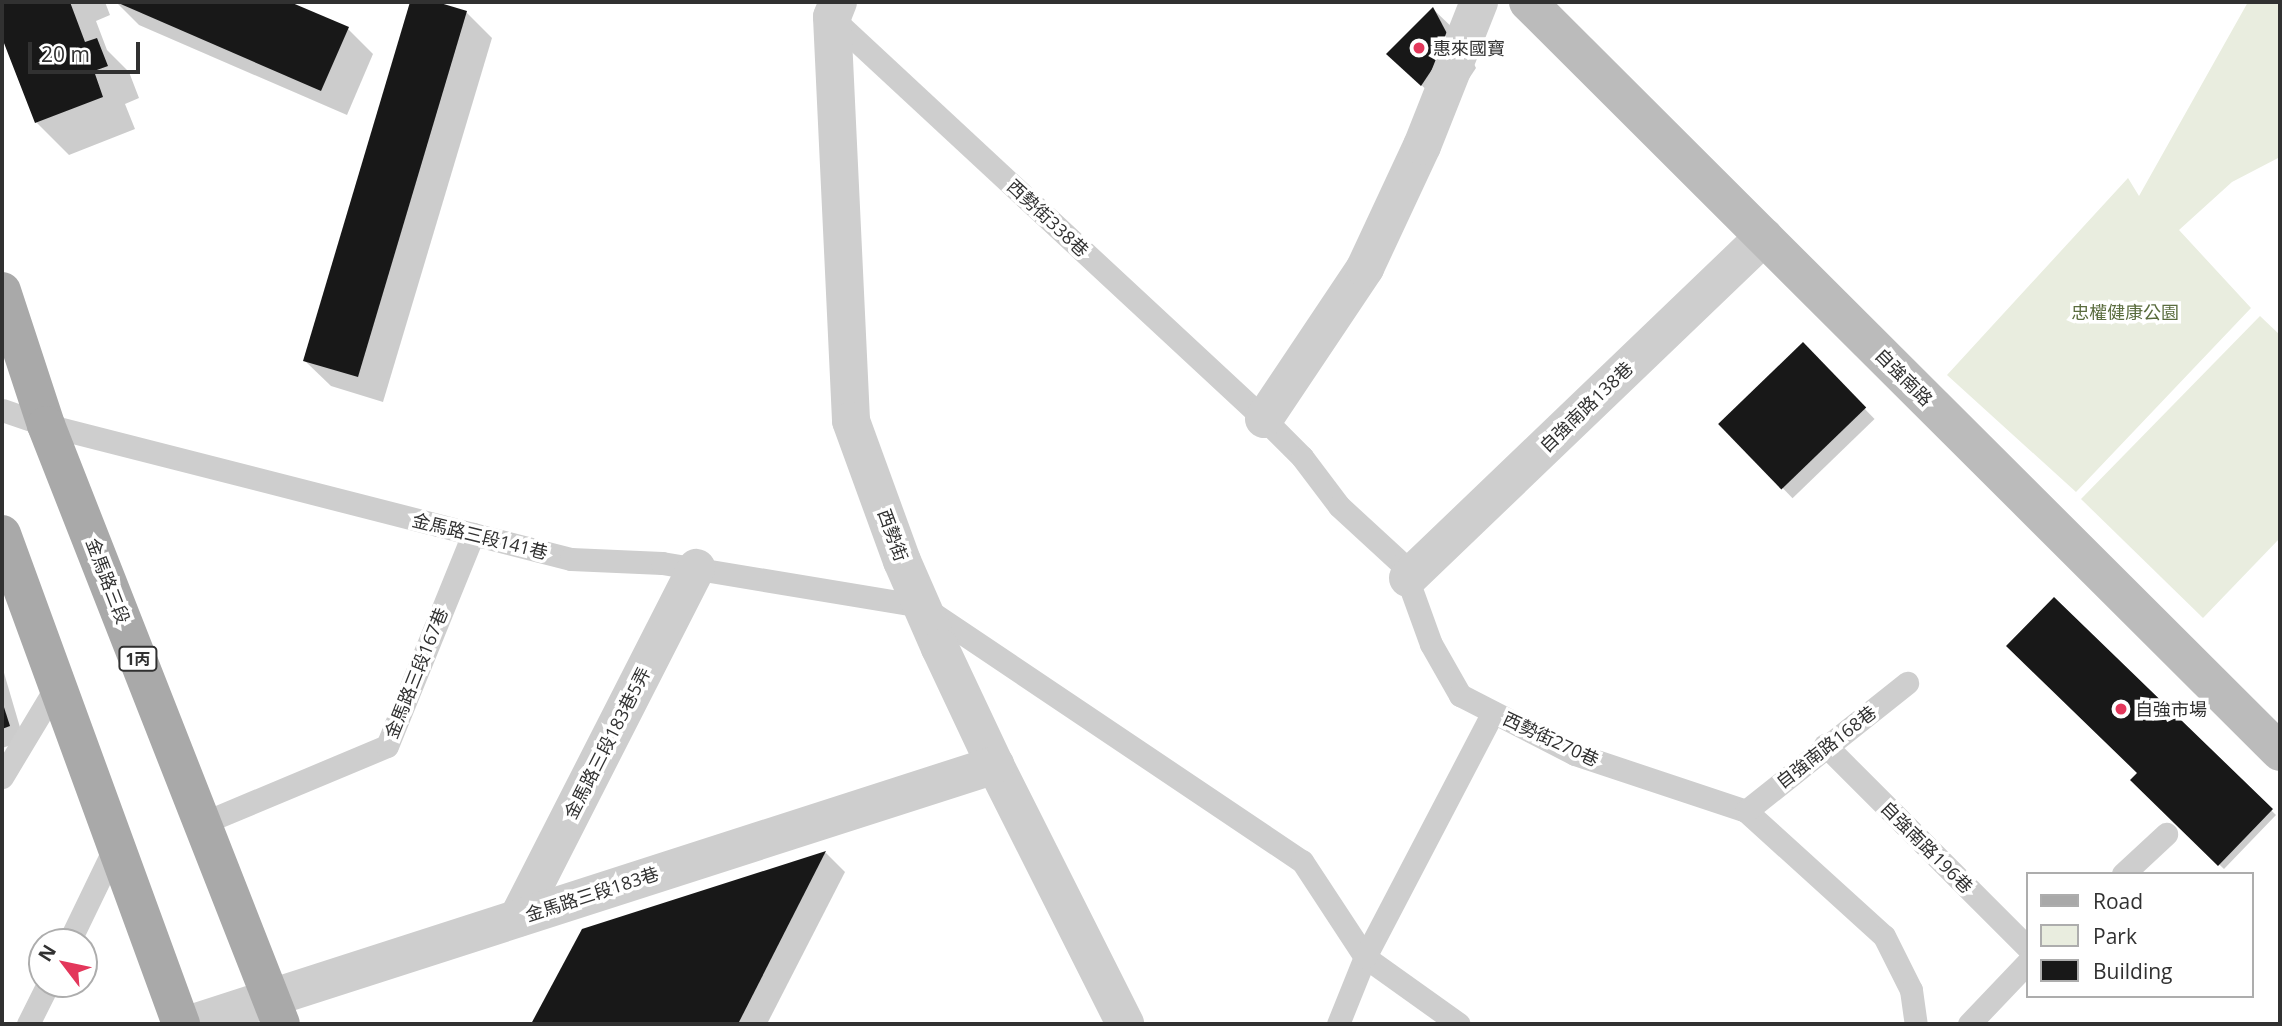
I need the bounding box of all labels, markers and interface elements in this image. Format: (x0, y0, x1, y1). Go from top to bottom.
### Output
scale bar (32, 28, 144, 72)
place label: 惠來國寶 (1433, 37, 1505, 59)
text: 20 m (41, 40, 90, 68)
marker: 惠來國寶 (1411, 40, 1427, 56)
street label: 西勢街338巷 (1003, 175, 1093, 261)
park label: 忠權健康公園 (2071, 301, 2179, 323)
street label: 自強南路 (1871, 344, 1937, 410)
street label: 自強南路138巷 (1535, 357, 1637, 457)
street label: 西勢街 (874, 506, 912, 564)
street label: 金馬路三段141巷 (410, 509, 550, 563)
street label: 金馬路三段 (82, 535, 134, 627)
street label: 金馬路三段167巷 (380, 605, 452, 741)
road number: 1丙 (117, 646, 159, 672)
street label: 金馬路三段183巷5弄 (559, 664, 655, 822)
place label: 自強市場 (2135, 698, 2207, 720)
street label: 自強南路168巷 (1772, 701, 1880, 793)
marker: 自強市場 (2113, 701, 2129, 717)
street label: 西勢街270巷 (1500, 707, 1602, 771)
street label: 自強南路196巷 (1877, 797, 1977, 897)
street label: 金馬路三段183巷 (523, 862, 661, 926)
legend (2026, 872, 2254, 998)
text: Road (2093, 887, 2143, 915)
text: Park (2093, 922, 2137, 950)
north arrow (28, 928, 98, 998)
text: N (32, 939, 62, 966)
text: Building (2093, 957, 2172, 985)

